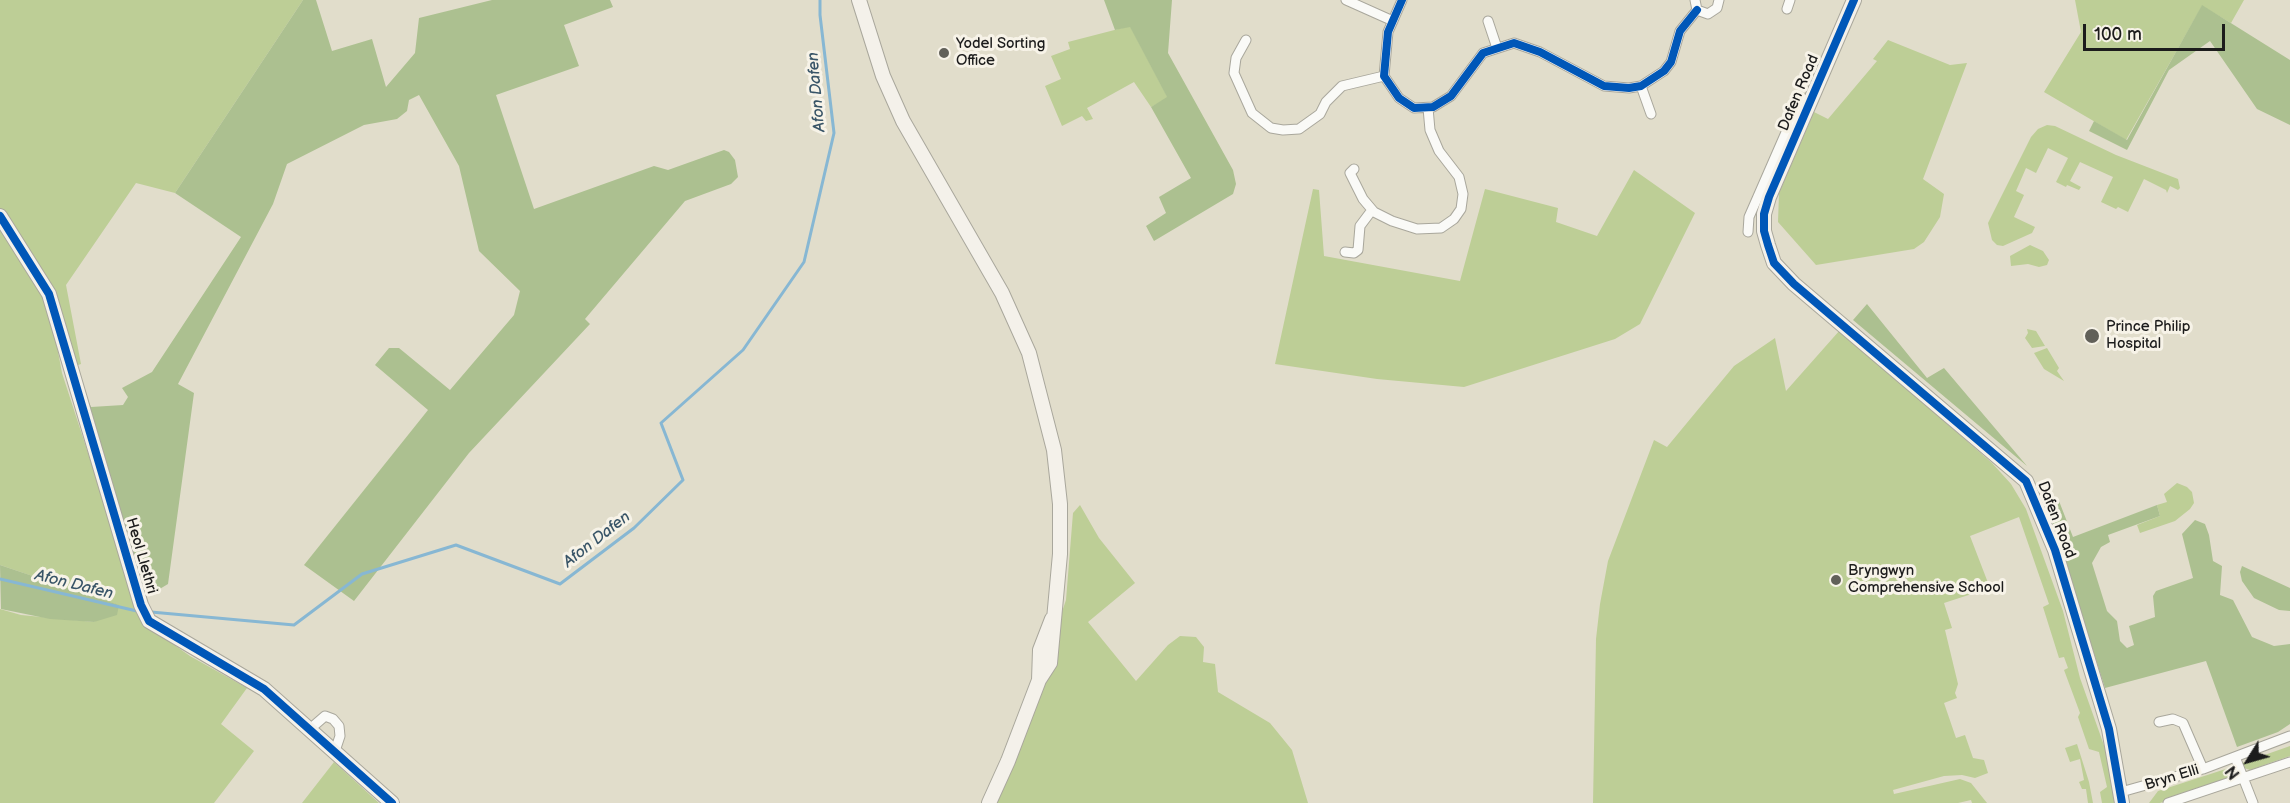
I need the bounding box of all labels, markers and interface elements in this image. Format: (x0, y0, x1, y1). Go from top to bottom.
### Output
scale bar (2086, 12, 2228, 50)
text: 100 m (2094, 24, 2142, 45)
place label: Yodel Sorting Office (956, 35, 1045, 70)
marker: Yodel Sorting Office (937, 46, 951, 60)
water label: Afon Dafen (804, 51, 830, 133)
street label: Dafen Road (1775, 52, 1823, 134)
place label: Prince Philip Hospital (2106, 318, 2191, 353)
marker: Prince Philip Hospital (2083, 327, 2101, 345)
street label: Dafen Road (2033, 479, 2079, 561)
water label: Afon Dafen (560, 508, 634, 572)
street label: Heol Llethri (122, 516, 160, 596)
place label: Bryngwyn Comprehensive School (1848, 562, 2004, 597)
water label: Afon Dafen (33, 566, 115, 604)
marker: Bryngwyn Comprehensive School (1829, 573, 1843, 587)
north arrow (2218, 731, 2278, 791)
street label: Bryn Elli (2143, 761, 2201, 795)
text: N (2222, 762, 2244, 783)

